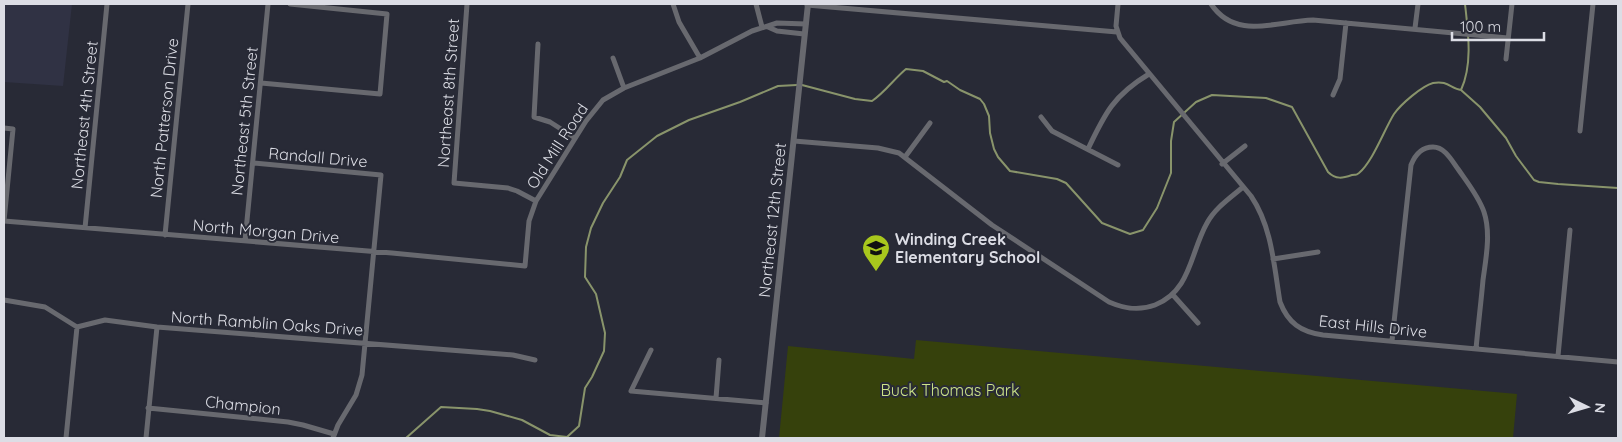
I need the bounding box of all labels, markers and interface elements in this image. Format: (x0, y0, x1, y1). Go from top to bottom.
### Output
scale bar (1452, 10, 1544, 42)
text: 100 m (1460, 17, 1501, 36)
street label: Northeast 8th Street (433, 18, 463, 168)
street label: North Patterson Drive (146, 37, 182, 199)
street label: Northeast 4th Street (66, 40, 102, 190)
street label: Northeast 5th Street (226, 46, 262, 196)
street label: Old Mill Road (522, 99, 592, 193)
street label: Northeast 12th Street (754, 142, 790, 298)
street label: Randall Drive (268, 143, 368, 171)
street label: North Morgan Drive (192, 215, 340, 247)
place label: Winding Creek Elementary School (895, 229, 1040, 267)
school or university icon: Winding Creek Elementary School (861, 233, 891, 272)
street label: North Ramblin Oaks Drive (170, 306, 364, 340)
street label: East Hills Drive (1318, 310, 1428, 342)
park label: Buck Thomas Park (880, 380, 1020, 400)
north arrow (1562, 382, 1612, 432)
street label: Champion (204, 391, 282, 419)
text: N (1591, 402, 1609, 414)

